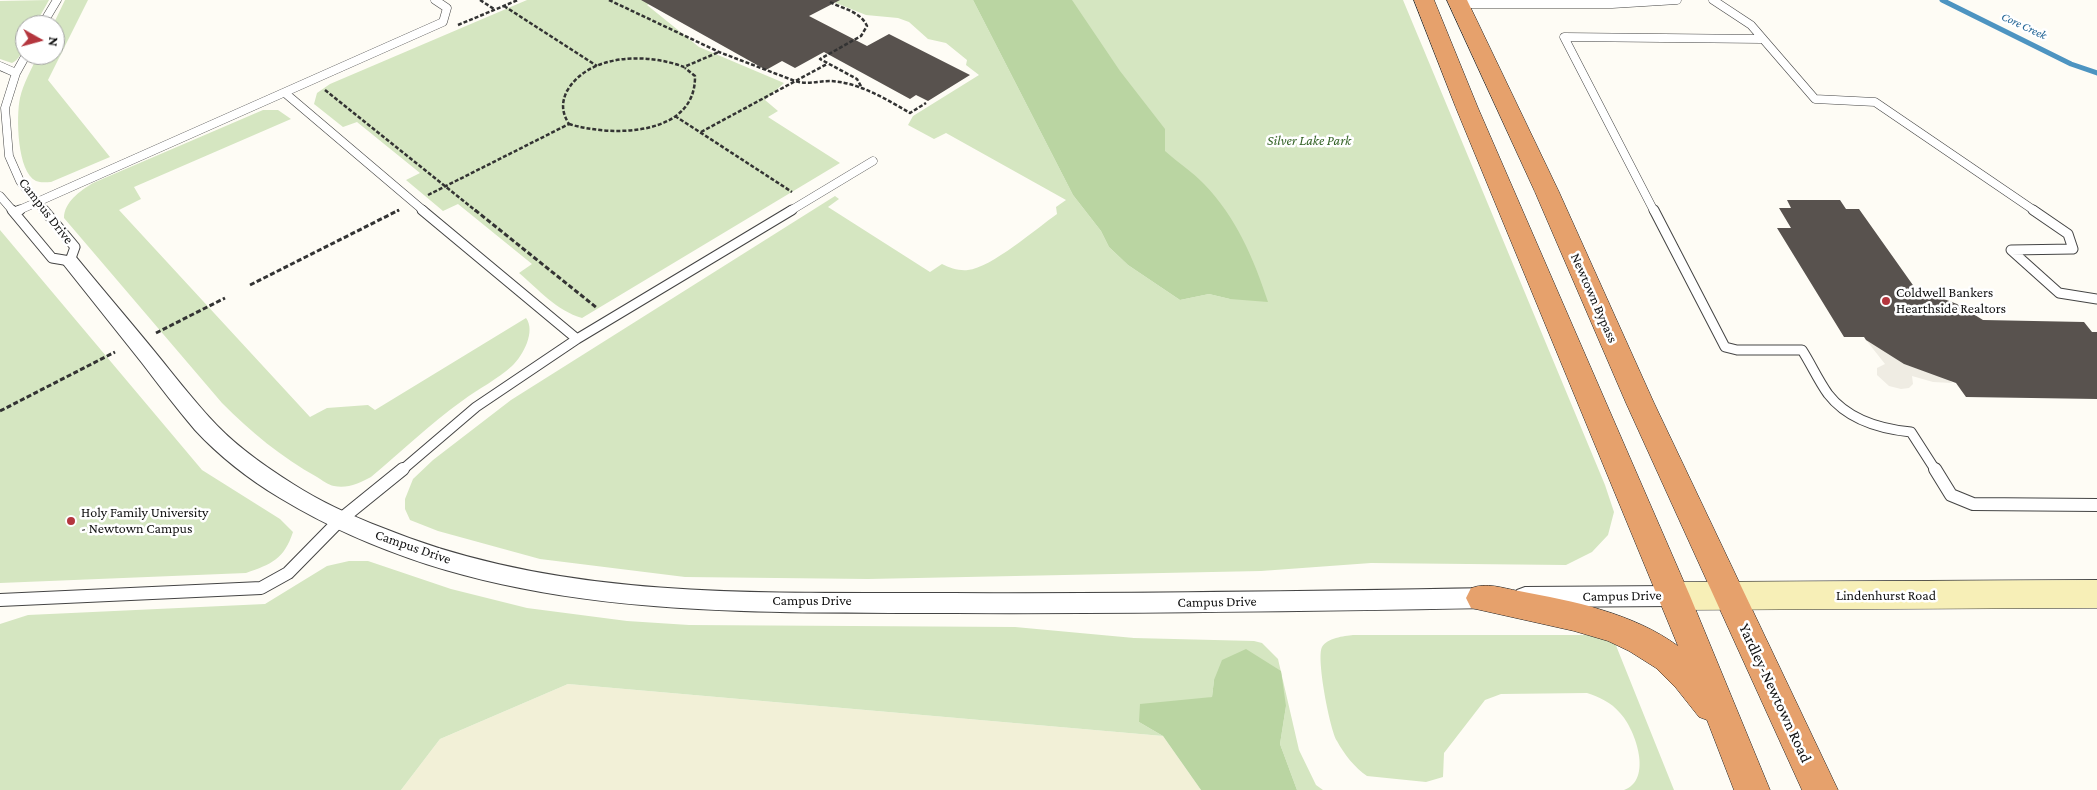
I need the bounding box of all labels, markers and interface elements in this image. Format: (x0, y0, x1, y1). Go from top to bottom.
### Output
water label: Core Creek (1999, 9, 2049, 43)
north arrow (15, 15, 65, 65)
text: N (45, 36, 62, 47)
park label: Silver Lake Park (1267, 133, 1351, 149)
street label: Campus Drive (15, 175, 77, 247)
street label: Newtown Bypass (1567, 251, 1621, 345)
place label: Coldwell Bankers Hearthside Realtors (1896, 285, 2006, 318)
marker: Coldwell Bankers Hearthside Realtors (1880, 295, 1892, 307)
place label: Holy Family University - Newtown Campus (81, 505, 208, 538)
marker: Holy Family University - Newtown Campus (65, 515, 77, 527)
street label: Campus Drive (373, 526, 453, 568)
street label: Campus Drive (1582, 587, 1662, 605)
street label: Lindenhurst Road (1836, 588, 1936, 604)
street label: Campus Drive (772, 593, 852, 609)
street label: Campus Drive (1177, 593, 1257, 611)
street label: Yardley-Newtown Road (1734, 620, 1816, 766)

